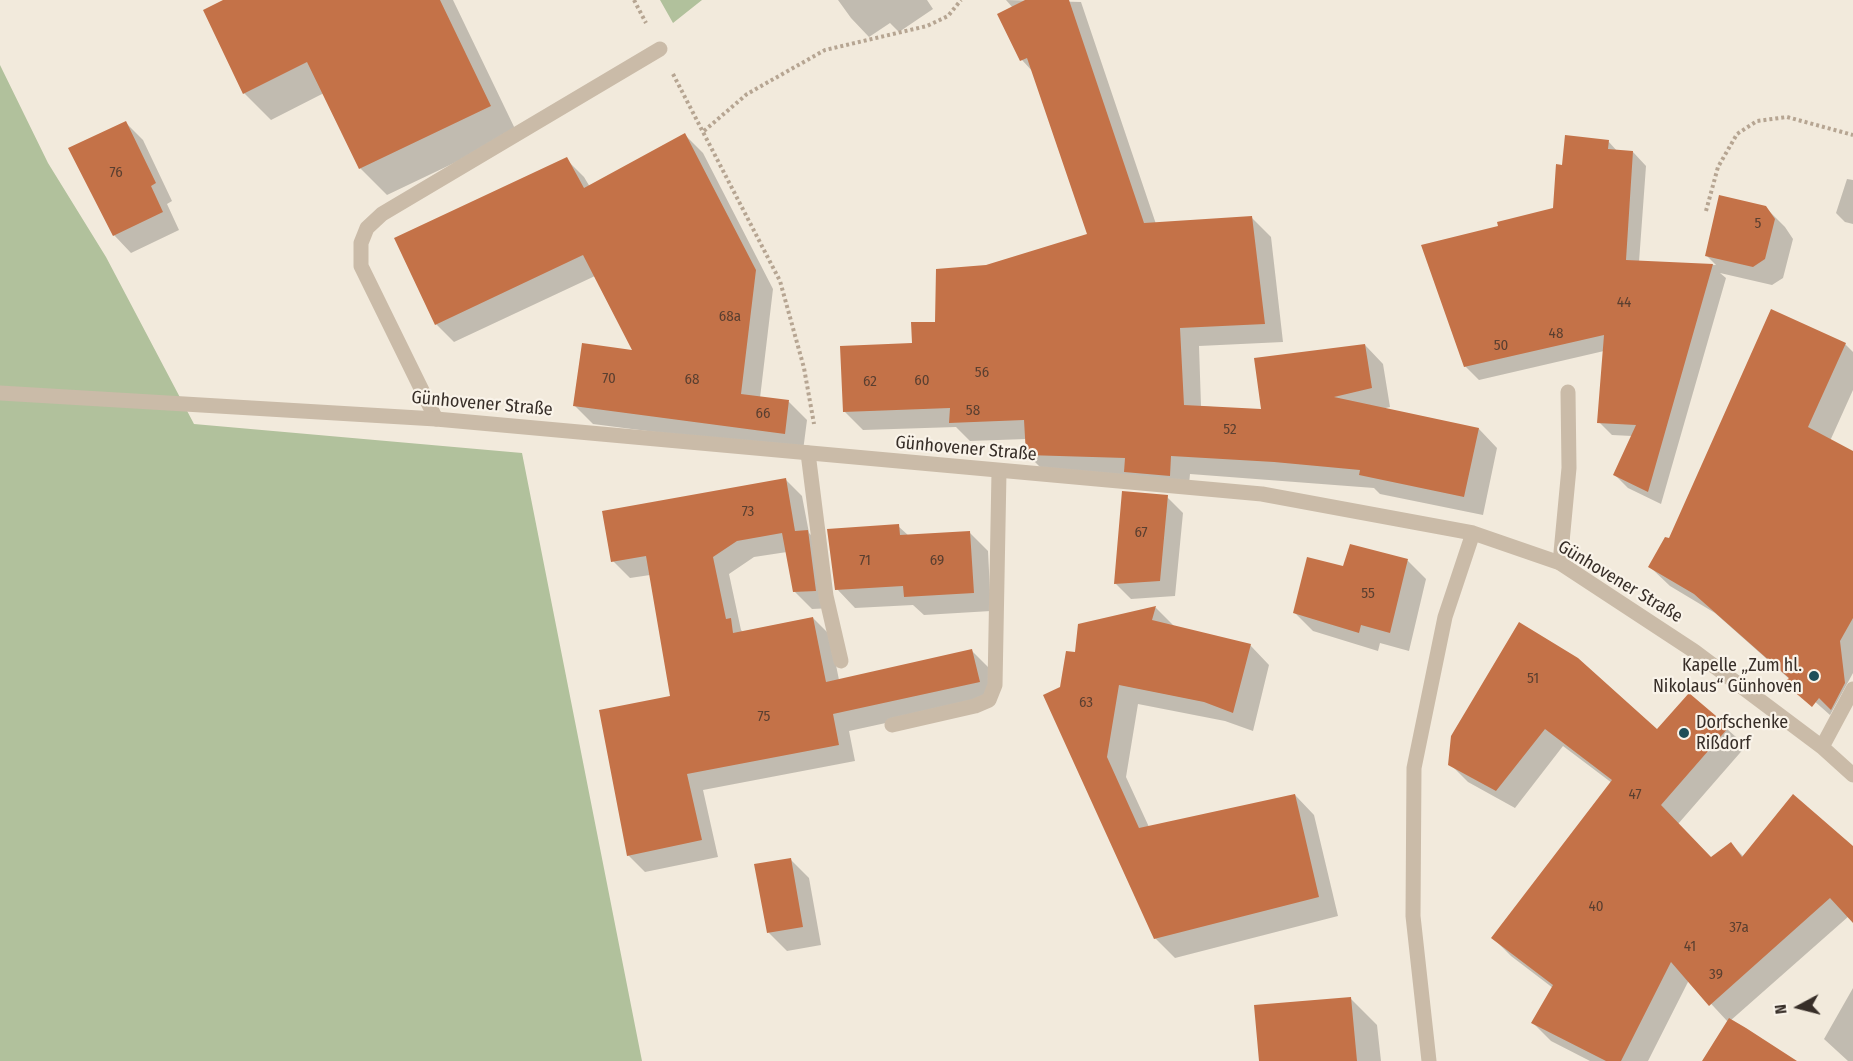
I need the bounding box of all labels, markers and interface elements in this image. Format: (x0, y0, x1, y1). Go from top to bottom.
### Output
house number: 76 (109, 164, 123, 182)
house number: 5 (1755, 215, 1761, 233)
house number: 44 (1617, 294, 1631, 312)
house number: 68a (719, 308, 741, 326)
house number: 48 (1549, 325, 1563, 343)
house number: 50 (1494, 337, 1508, 355)
house number: 56 (975, 364, 989, 382)
house number: 70 (602, 370, 616, 388)
house number: 68 (685, 371, 699, 389)
house number: 60 (914, 372, 930, 390)
house number: 62 (863, 373, 877, 391)
street label: Günhovener Straße (410, 387, 554, 421)
house number: 58 (966, 402, 980, 420)
house number: 66 (756, 405, 770, 423)
house number: 52 (1223, 421, 1237, 439)
street label: Günhovener Straße (894, 432, 1038, 466)
house number: 73 (742, 503, 754, 521)
house number: 67 (1134, 524, 1148, 542)
street label: Günhovener Straße (1554, 536, 1686, 628)
house number: 71 (859, 552, 871, 570)
house number: 69 (930, 552, 944, 570)
house number: 55 (1361, 585, 1375, 603)
place label: Kapelle „Zum hl. Nikolaus“ Günhoven (1653, 655, 1802, 698)
marker: Kapelle „Zum hl. Nikolaus“ Günhoven (1807, 669, 1821, 683)
house number: 51 (1527, 670, 1539, 688)
house number: 63 (1079, 694, 1093, 712)
house number: 75 (758, 708, 770, 726)
place label: Dorfschenke Rißdorf (1696, 712, 1788, 754)
marker: Dorfschenke Rißdorf (1677, 726, 1691, 740)
house number: 47 (1628, 786, 1642, 804)
house number: 40 (1588, 898, 1604, 916)
house number: 37a (1729, 919, 1749, 937)
house number: 41 (1684, 938, 1696, 956)
house number: 39 (1709, 966, 1723, 984)
north arrow (1769, 977, 1829, 1037)
text: N (1771, 1003, 1791, 1015)

